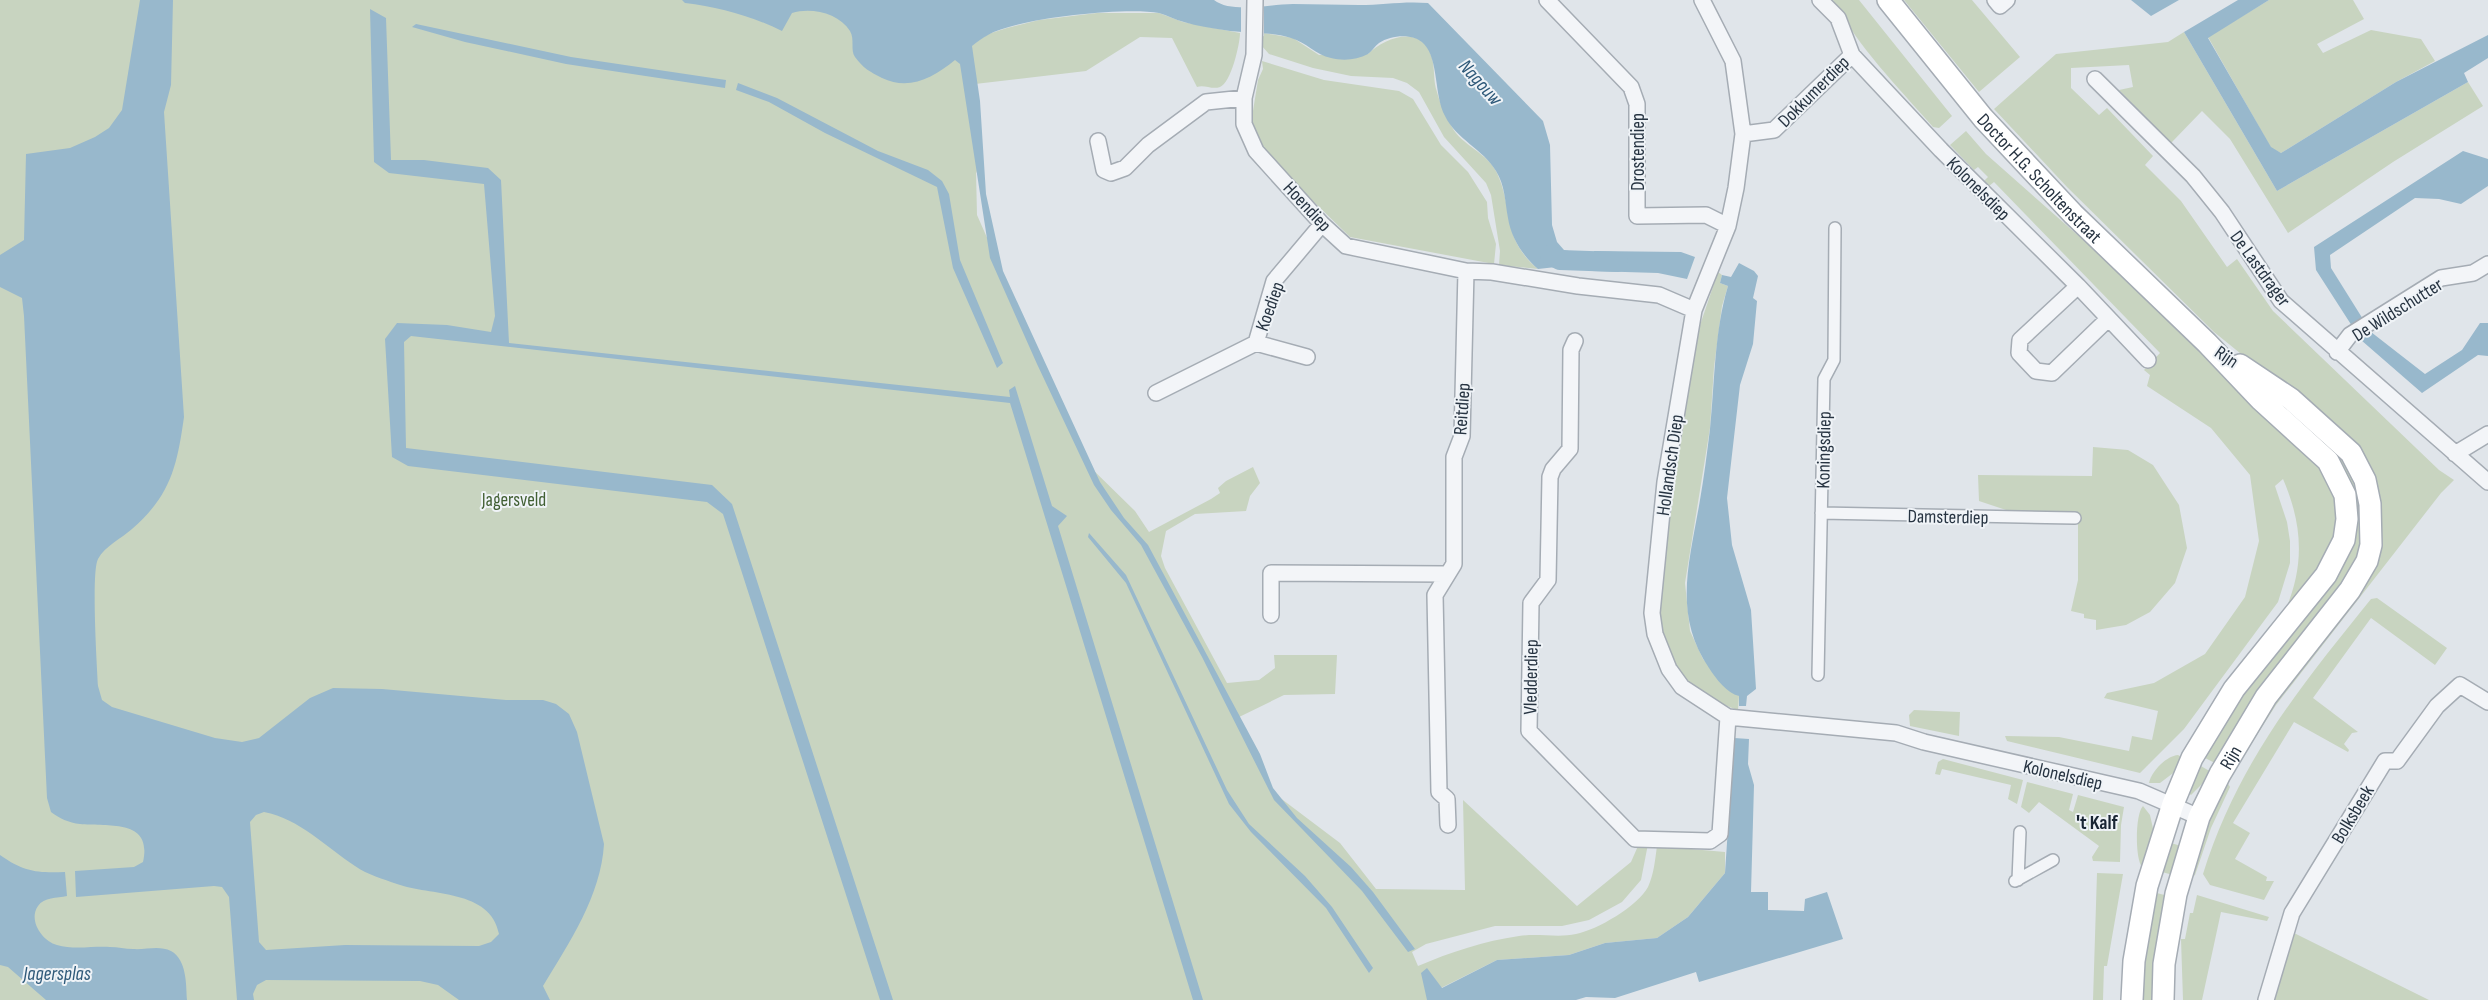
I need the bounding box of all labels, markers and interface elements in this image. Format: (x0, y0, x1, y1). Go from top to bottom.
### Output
street label: Dokkumerdiep (1774, 52, 1855, 133)
water label: Nagouw (1453, 55, 1508, 111)
street label: Doctor H.G. Scholtenstraat (1972, 109, 2106, 249)
street label: Drostendiep (1627, 113, 1650, 191)
street label: Kolonelsdiep (1941, 152, 2015, 226)
street label: Hoendiep (1278, 177, 1336, 237)
street label: De Lastdrager (2225, 227, 2295, 312)
street label: De Wildschutter (2348, 273, 2448, 347)
street label: Koediep (1251, 279, 1290, 334)
street label: Rijn (2210, 341, 2242, 373)
street label: Reitdiep (1449, 382, 1476, 436)
street label: Koningsdiep (1812, 411, 1837, 489)
street label: Hollandsch Diep (1652, 413, 1689, 517)
park label: Jagersveld (481, 489, 546, 512)
street label: Damsterdiep (1907, 505, 1989, 530)
street label: Vledderdiep (1519, 639, 1544, 715)
street label: Rijn (2215, 742, 2247, 774)
street label: Kolonelsdiep (2021, 755, 2105, 796)
street label: Bolksbeek (2327, 781, 2380, 848)
district label: 't Kalf (2076, 811, 2119, 835)
water label: Jagersplas (22, 962, 91, 986)

